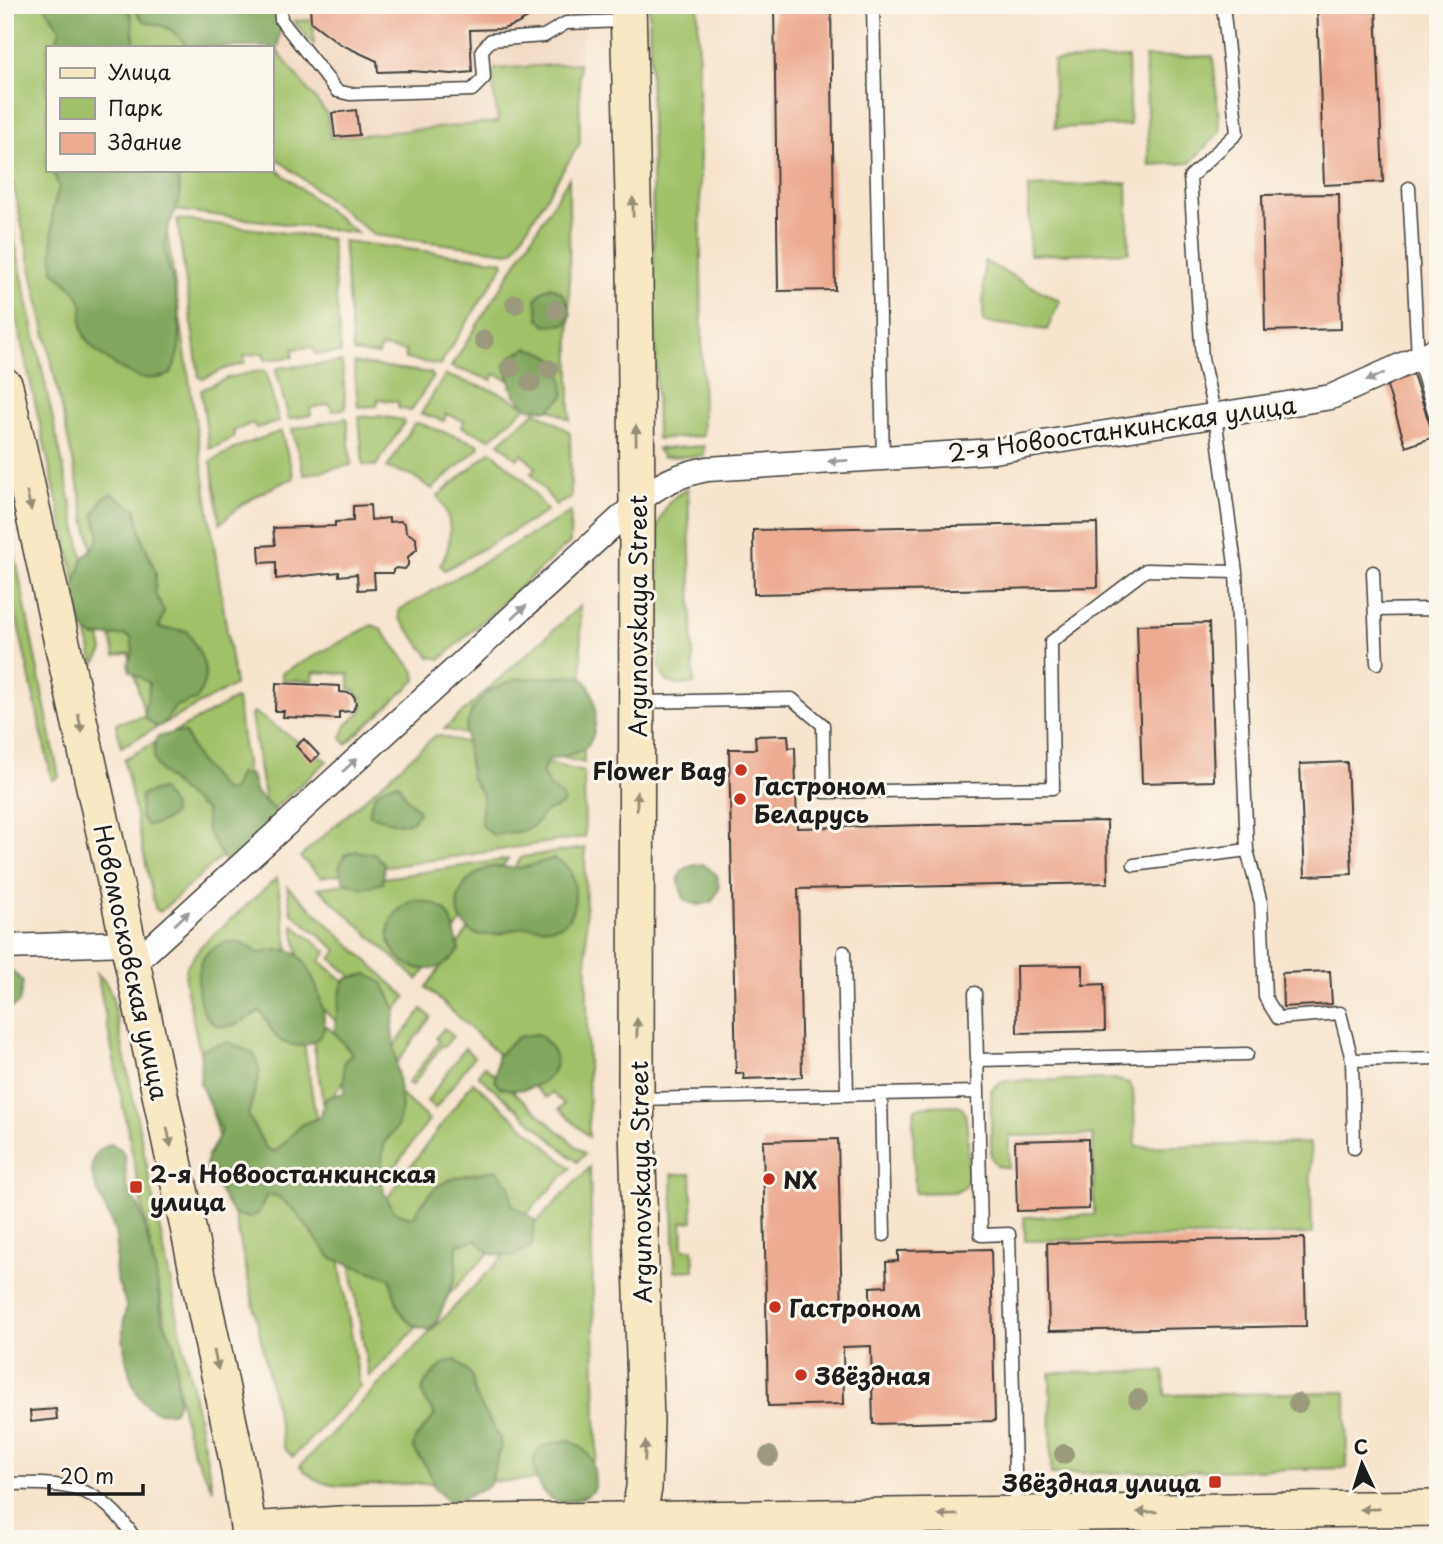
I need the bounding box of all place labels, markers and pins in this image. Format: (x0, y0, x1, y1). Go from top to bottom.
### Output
place label: Flower Bag (592, 752, 727, 788)
marker: Flower Bag (733, 762, 749, 778)
place label: Гастроном Беларусь (754, 767, 886, 831)
marker: Гастроном Беларусь (732, 791, 748, 807)
place label: 2-я Новоостанкинская улица (150, 1155, 437, 1219)
place label: NX (783, 1161, 817, 1197)
marker: NX (761, 1171, 777, 1187)
marker: 2-я Новоостанкинская улица (128, 1179, 144, 1195)
place label: Гастроном (789, 1289, 921, 1325)
marker: Гастроном (767, 1299, 783, 1315)
place label: Звёздная (814, 1357, 931, 1393)
marker: Звёздная (793, 1367, 809, 1383)
place label: Звёздная улица (1001, 1464, 1201, 1500)
marker: Звёздная улица (1207, 1474, 1223, 1490)

